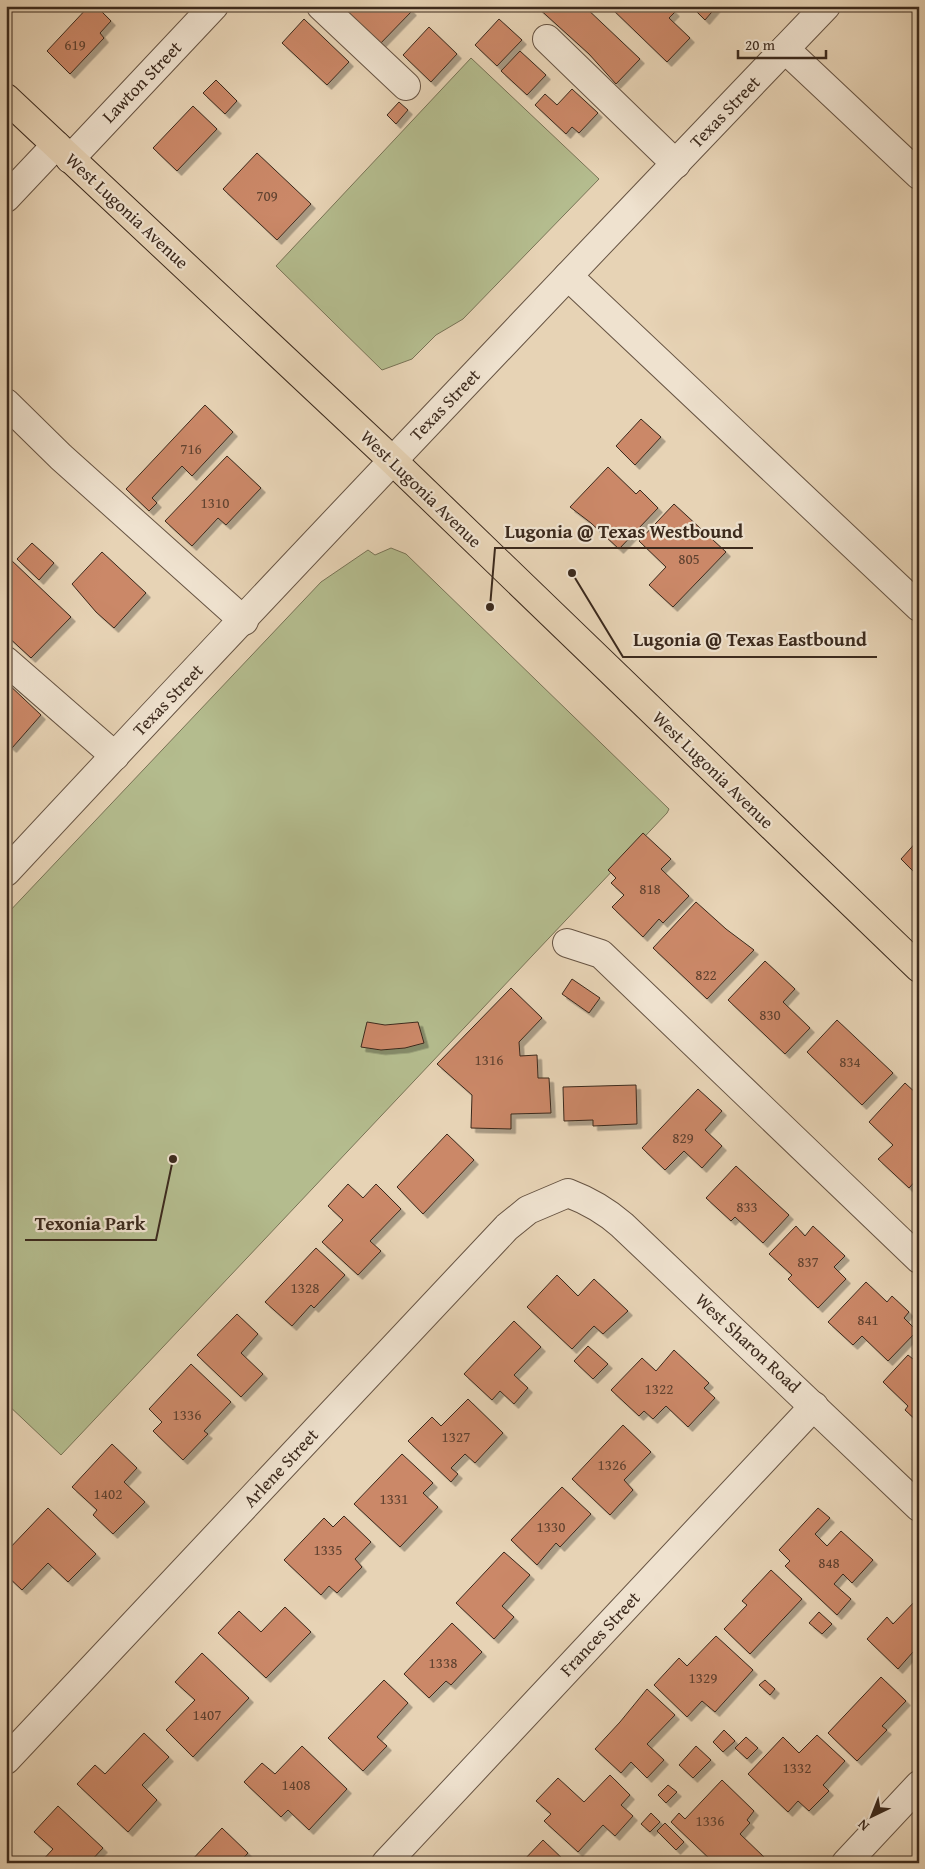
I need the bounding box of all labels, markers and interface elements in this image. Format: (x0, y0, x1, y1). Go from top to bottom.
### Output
scale bar (738, 28, 825, 60)
house number: 619 (64, 34, 86, 55)
street label: Lawton Street (95, 34, 188, 129)
text: 20 m (745, 34, 776, 55)
street label: Texas Street (683, 69, 767, 154)
street label: West Lugonia Avenue (60, 146, 195, 275)
house number: 709 (256, 185, 278, 206)
street label: Texas Street (403, 362, 487, 447)
street label: West Lugonia Avenue (354, 423, 488, 554)
house number: 716 (180, 438, 202, 459)
house number: 1310 (201, 492, 229, 513)
callout: Lugonia @ Texas Westbound (495, 514, 753, 548)
text: Lugonia @ Texas Westbound (505, 517, 743, 545)
house number: 805 (678, 548, 700, 569)
callout: Lugonia @ Texas Eastbound (623, 623, 877, 657)
text: Lugonia @ Texas Eastbound (633, 625, 867, 653)
street label: Texas Street (126, 657, 210, 742)
street label: West Lugonia Avenue (646, 704, 780, 835)
house number: 818 (639, 878, 661, 899)
house number: 822 (695, 964, 717, 985)
house number: 830 (759, 1004, 781, 1025)
house number: 1316 (475, 1049, 503, 1070)
house number: 834 (839, 1051, 861, 1072)
house number: 829 (672, 1127, 694, 1148)
house number: 833 (736, 1196, 758, 1217)
callout: Texonia Park (25, 1206, 156, 1240)
text: Texonia Park (35, 1209, 146, 1237)
house number: 837 (797, 1251, 819, 1272)
house number: 1328 (291, 1277, 319, 1298)
street label: West Sharon Road (689, 1286, 808, 1399)
house number: 841 (857, 1309, 879, 1330)
house number: 1322 (645, 1378, 673, 1399)
house number: 1336 (173, 1404, 201, 1425)
street label: Arlene Street (237, 1421, 325, 1513)
house number: 1327 (442, 1426, 470, 1447)
house number: 1326 (598, 1454, 626, 1475)
house number: 1402 (94, 1483, 122, 1504)
house number: 1331 (380, 1488, 408, 1509)
house number: 1330 (537, 1516, 565, 1537)
house number: 1335 (314, 1539, 342, 1560)
house number: 848 (818, 1552, 840, 1573)
street label: Frances Street (553, 1585, 647, 1682)
house number: 1338 (429, 1652, 457, 1673)
house number: 1329 (689, 1667, 717, 1688)
house number: 1407 (193, 1704, 221, 1725)
house number: 1332 (783, 1757, 811, 1778)
house number: 1408 (282, 1774, 310, 1795)
north arrow (848, 1792, 898, 1842)
house number: 1336 (696, 1810, 724, 1831)
text: N (852, 1815, 873, 1836)

